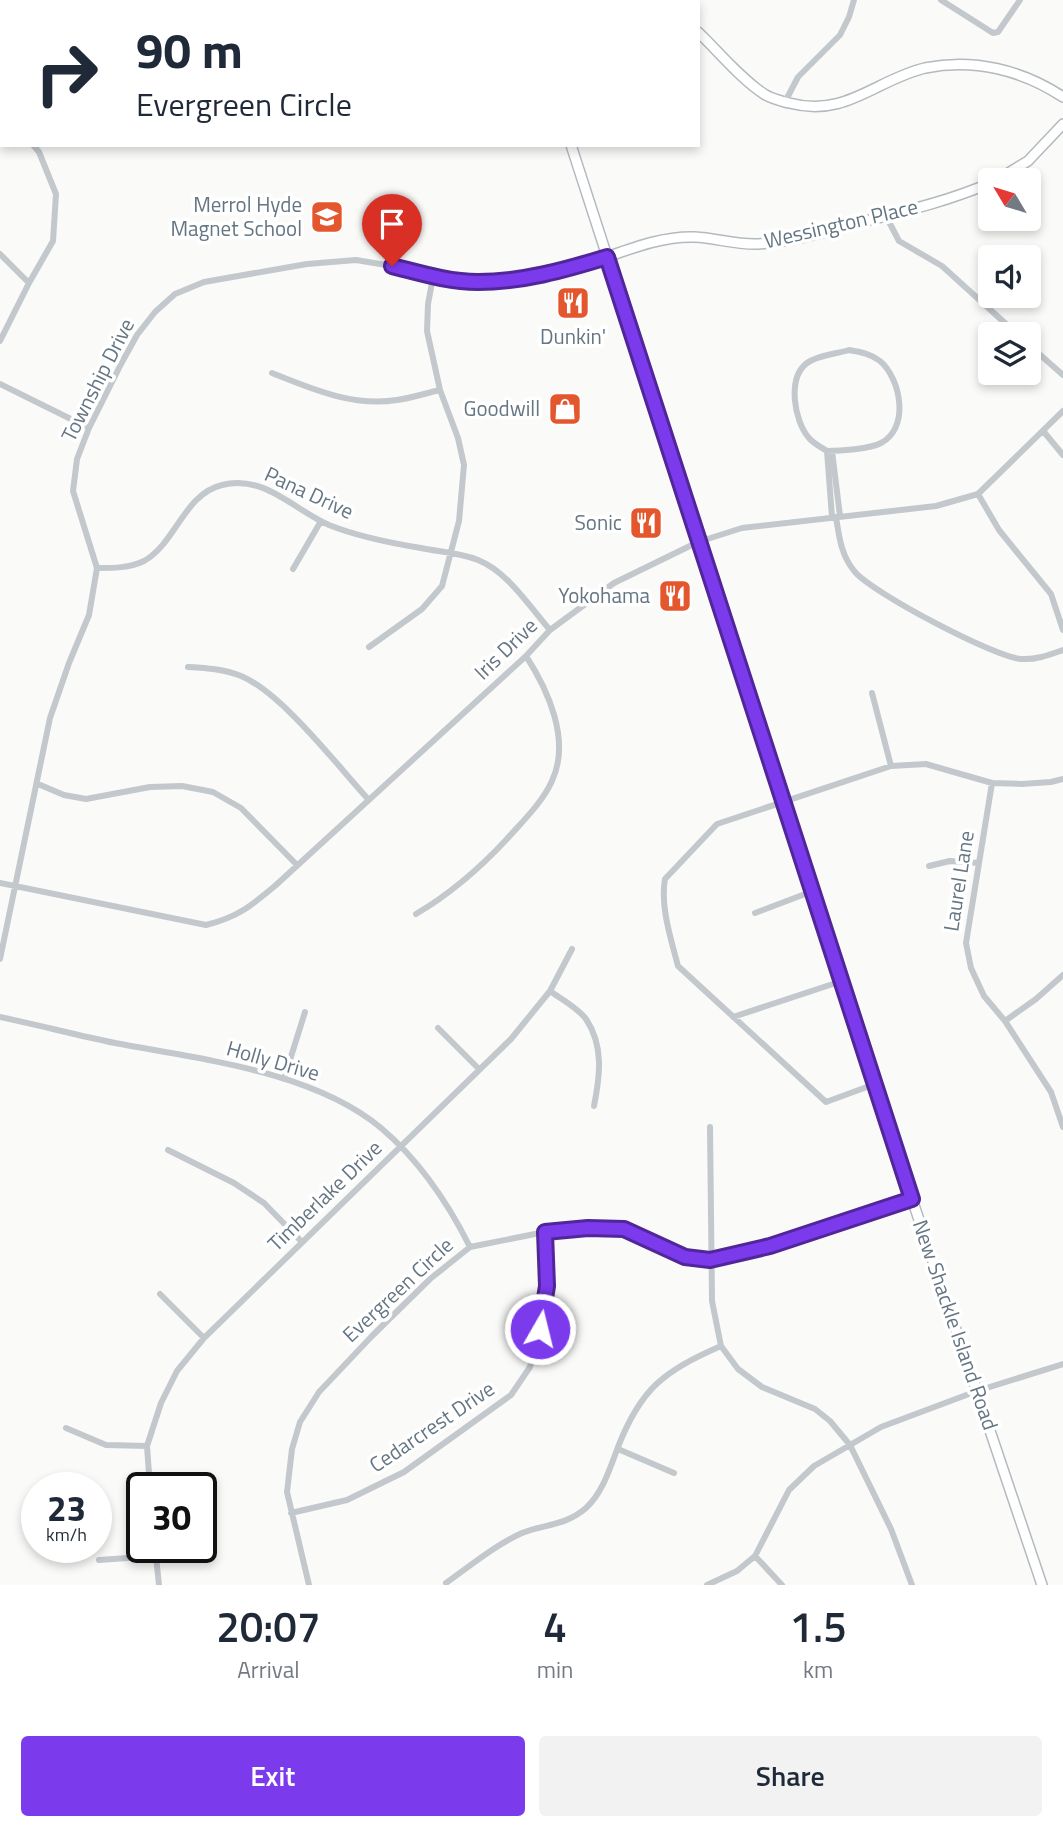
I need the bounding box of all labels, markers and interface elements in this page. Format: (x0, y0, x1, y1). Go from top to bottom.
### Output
text: 90 m (136, 12, 243, 87)
icon: right (21, 28, 112, 119)
text: Evergreen Circle (136, 80, 352, 128)
north arrow (978, 168, 1041, 231)
map controls (978, 168, 1041, 385)
place label: Merrol Hyde Magnet School (170, 188, 302, 244)
street label: Wessington Place (761, 190, 921, 256)
pin (362, 194, 422, 266)
school or university icon: Merrol Hyde Magnet School (308, 198, 346, 236)
icon: arrive (373, 205, 411, 243)
button: sound (978, 245, 1041, 308)
restaurant icon: Dunkin' (554, 284, 592, 322)
street label: Township Drive (52, 312, 142, 447)
place label: Dunkin' (540, 320, 606, 352)
button: layers (978, 322, 1041, 385)
shop icon: Goodwill (546, 390, 584, 428)
place label: Goodwill (463, 392, 540, 424)
street label: Pana Drive (260, 457, 359, 527)
restaurant icon: Sonic (627, 504, 665, 542)
place label: Sonic (574, 506, 622, 538)
restaurant icon: Yokohama (656, 577, 694, 615)
place label: Yokohama (558, 579, 650, 611)
street label: Iris Drive (466, 610, 544, 687)
street label: Laurel Lane (934, 828, 982, 933)
street label: Holly Drive (223, 1031, 324, 1089)
street label: Timberlake Drive (260, 1132, 389, 1258)
street label: New Shackle Island Road (905, 1215, 1007, 1434)
street label: Evergreen Circle (335, 1229, 460, 1349)
position arrow (503, 1292, 577, 1366)
street label: Cedarcrest Drive (362, 1372, 500, 1480)
speed limit sign: 30 (126, 1472, 217, 1563)
text: 23 (47, 1481, 86, 1535)
text: km/h (46, 1521, 87, 1548)
text: 20:07 (216, 1594, 320, 1658)
text: 4 (543, 1594, 567, 1658)
text: 1.5 (790, 1594, 847, 1658)
text: Arrival (237, 1652, 300, 1687)
text: min (537, 1652, 573, 1687)
text: km (803, 1652, 833, 1687)
button: Exit (21, 1736, 525, 1816)
button: Share (539, 1736, 1042, 1816)

